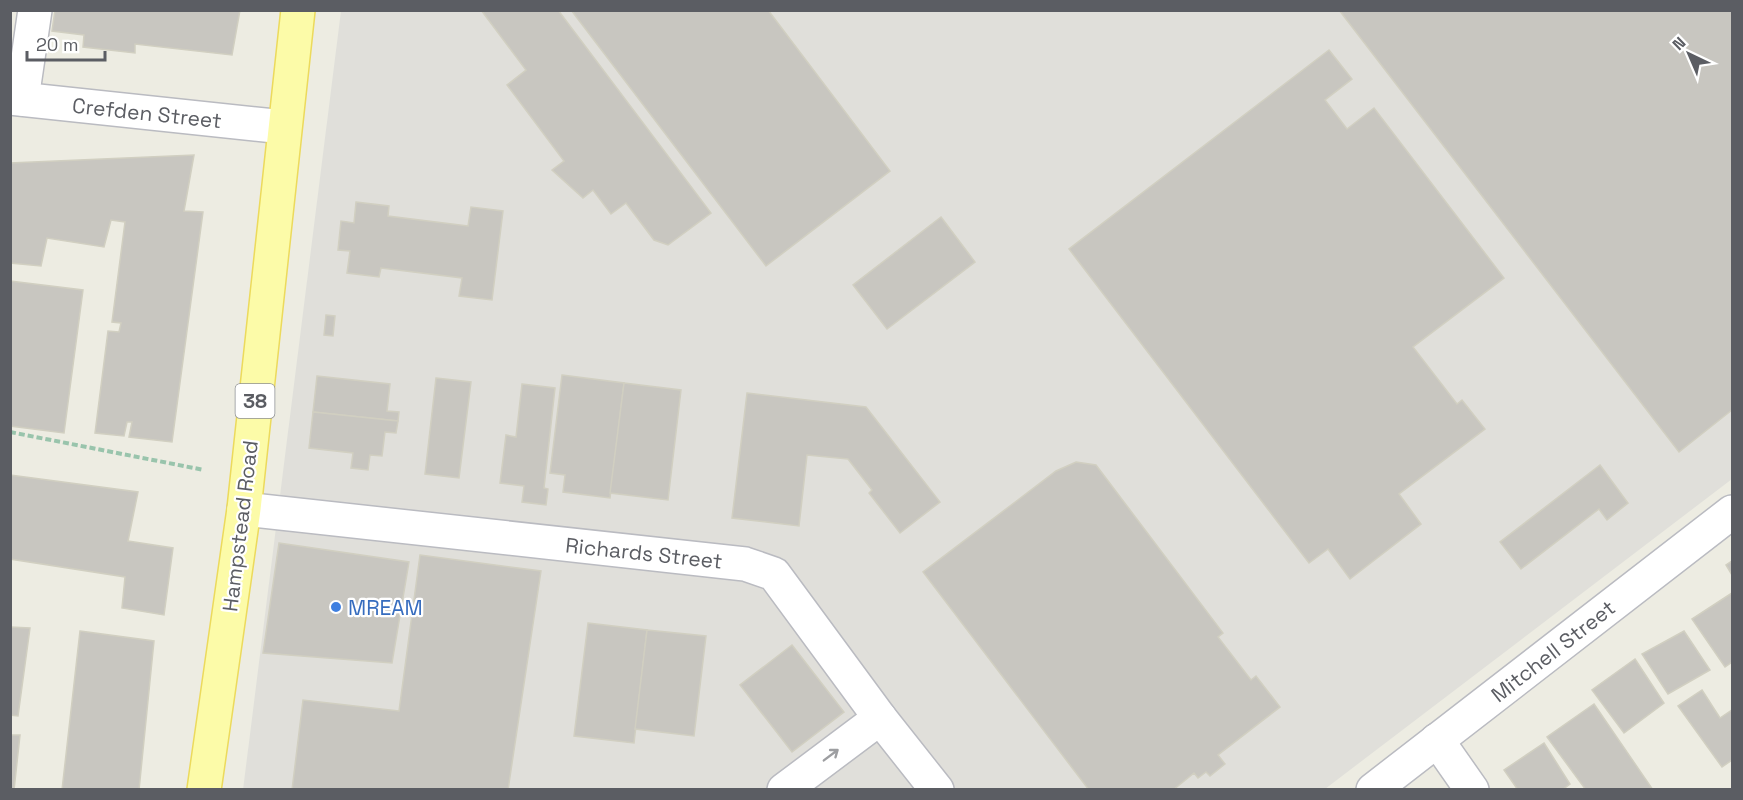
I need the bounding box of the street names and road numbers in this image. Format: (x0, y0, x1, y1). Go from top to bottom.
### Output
street label: Crefden Street (71, 92, 223, 134)
road number: 38 (236, 384, 274, 418)
street label: Hampstead Road (216, 439, 264, 613)
street label: Richards Street (564, 531, 724, 575)
street label: Mitchell Street (1485, 594, 1621, 708)

